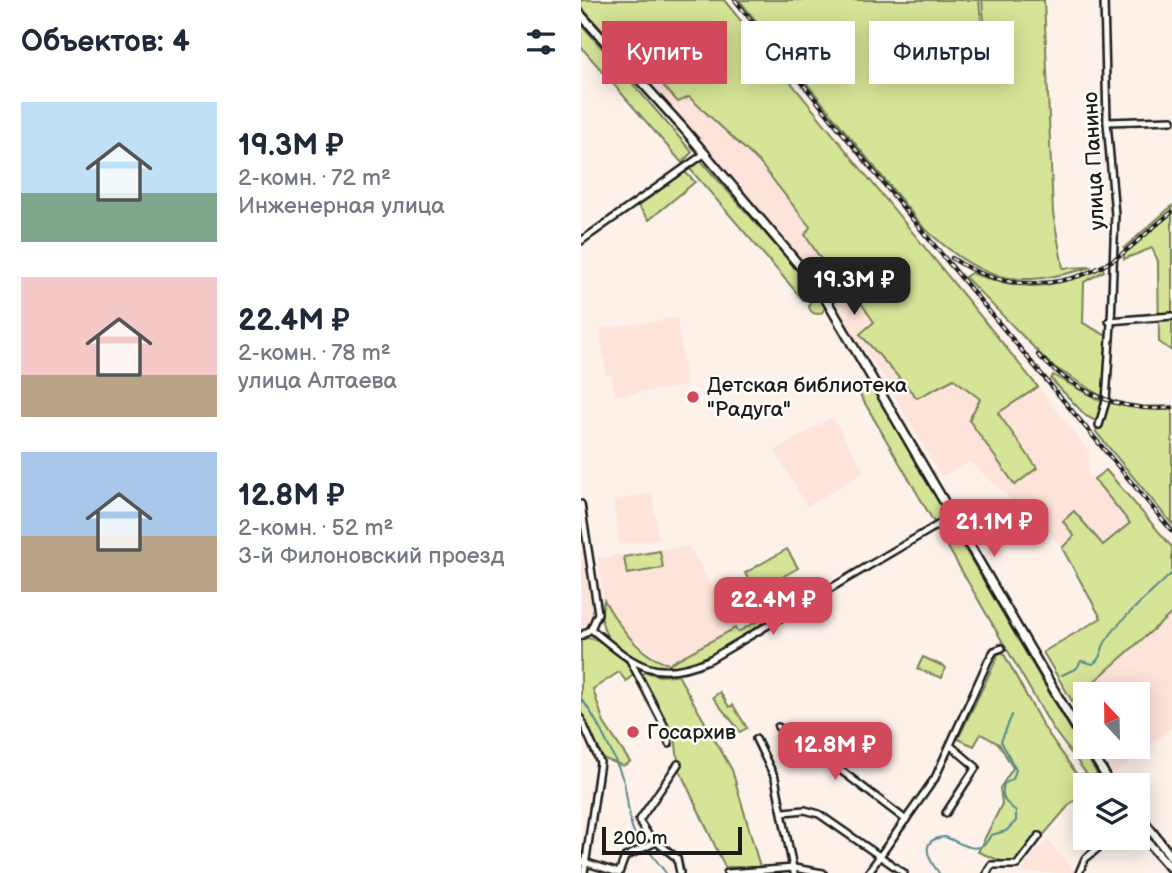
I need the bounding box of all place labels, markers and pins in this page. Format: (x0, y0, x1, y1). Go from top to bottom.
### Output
pin: 19.3M ₽ (789, 258, 919, 317)
place label: Детская библиотека "Радуга" (707, 373, 908, 422)
marker: Детская библиотека "Радуга" (685, 389, 701, 405)
pin: 21.1M ₽ (929, 500, 1059, 559)
pin: 22.4M ₽ (708, 578, 838, 637)
place label: Госархив (647, 720, 736, 745)
pin: 12.8M ₽ (770, 722, 900, 782)
marker: Госархив (625, 724, 641, 740)

